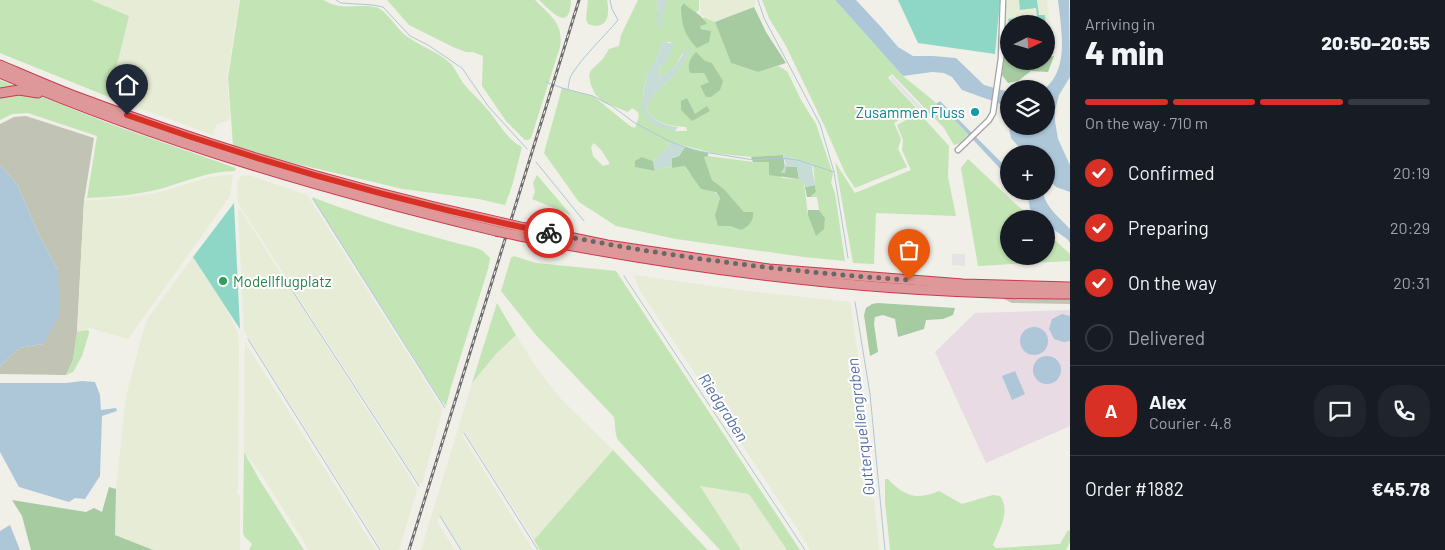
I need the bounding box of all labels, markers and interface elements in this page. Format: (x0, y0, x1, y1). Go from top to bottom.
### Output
text: Arriving in (1085, 14, 1155, 33)
north arrow (1000, 15, 1055, 70)
map controls (1000, 15, 1055, 265)
text: 20:50–20:55 (1321, 31, 1430, 54)
text: 4 min (1085, 33, 1164, 71)
pin (106, 64, 148, 115)
icon: home (113, 71, 141, 99)
button: layers (1000, 80, 1055, 135)
place label: Zusammen Fluss (856, 103, 965, 121)
marker: Zusammen Fluss (969, 106, 981, 118)
text: On the way · 710 m (1085, 113, 1208, 132)
button: + (1000, 145, 1055, 200)
icon: check (1085, 159, 1113, 187)
text: Confirmed (1128, 161, 1215, 184)
text: 20:19 (1393, 163, 1430, 182)
courier (524, 208, 574, 258)
button: − (1000, 210, 1055, 265)
icon: check (1085, 214, 1113, 242)
text: Preparing (1128, 216, 1209, 239)
text: 20:29 (1390, 218, 1430, 237)
icon: bike (535, 219, 563, 247)
pin (888, 229, 930, 280)
icon: bag (895, 236, 923, 264)
icon: check (1085, 269, 1113, 297)
text: On the way (1128, 271, 1217, 294)
place label: Modellflugplatz (233, 272, 332, 290)
text: 20:31 (1393, 273, 1430, 292)
marker: Modellflugplatz (217, 275, 229, 287)
text: Delivered (1128, 326, 1205, 349)
water label: Gutterquellengraben (842, 357, 878, 497)
water label: Riedgraben (695, 369, 753, 445)
button: chat (1314, 385, 1366, 437)
button: phone (1378, 385, 1430, 437)
text: Alex (1149, 390, 1187, 413)
text: A (1105, 399, 1117, 422)
text: Courier · 4.8 (1149, 413, 1232, 432)
text: Order #1882 (1085, 477, 1184, 500)
text: €45.78 (1371, 477, 1430, 500)

